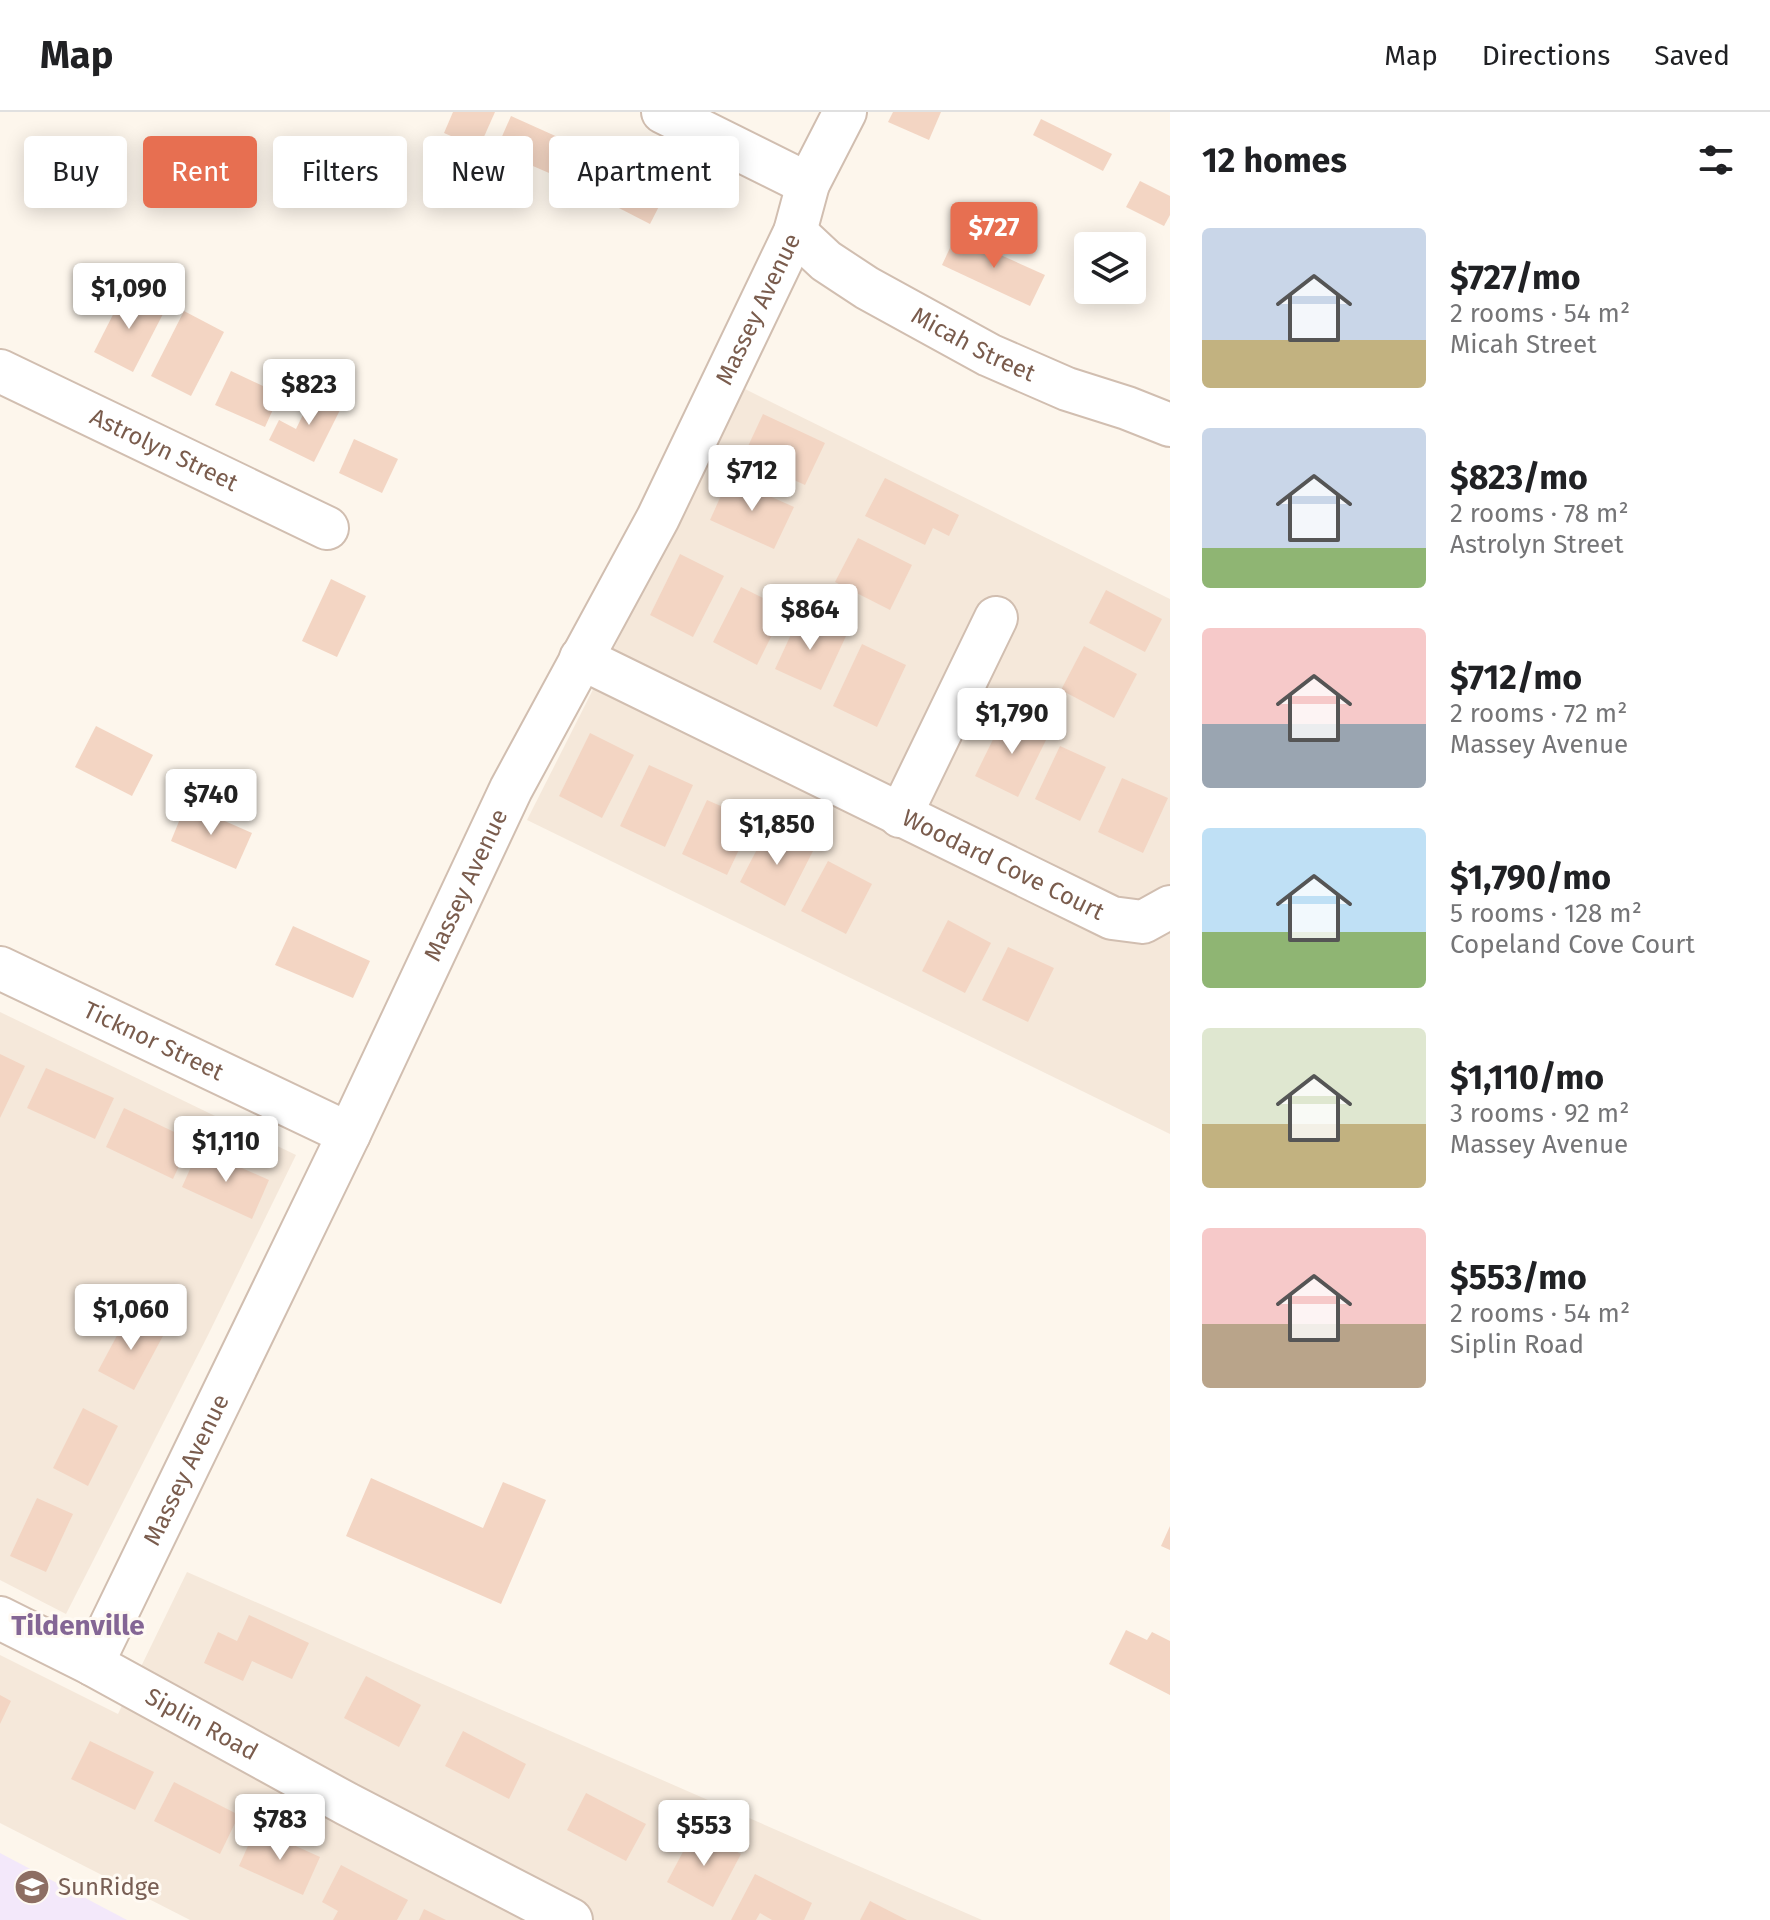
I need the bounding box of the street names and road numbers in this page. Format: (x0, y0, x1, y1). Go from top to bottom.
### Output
street label: Massey Avenue (710, 229, 806, 389)
street label: Micah Street (907, 301, 1040, 388)
street label: Astrolyn Street (86, 402, 243, 497)
street label: Woodard Cove Court (898, 803, 1109, 926)
street label: Massey Avenue (418, 805, 514, 966)
street label: Ticknor Street (79, 996, 228, 1086)
street label: Massey Avenue (138, 1389, 235, 1550)
street label: Siplin Road (141, 1682, 263, 1766)

